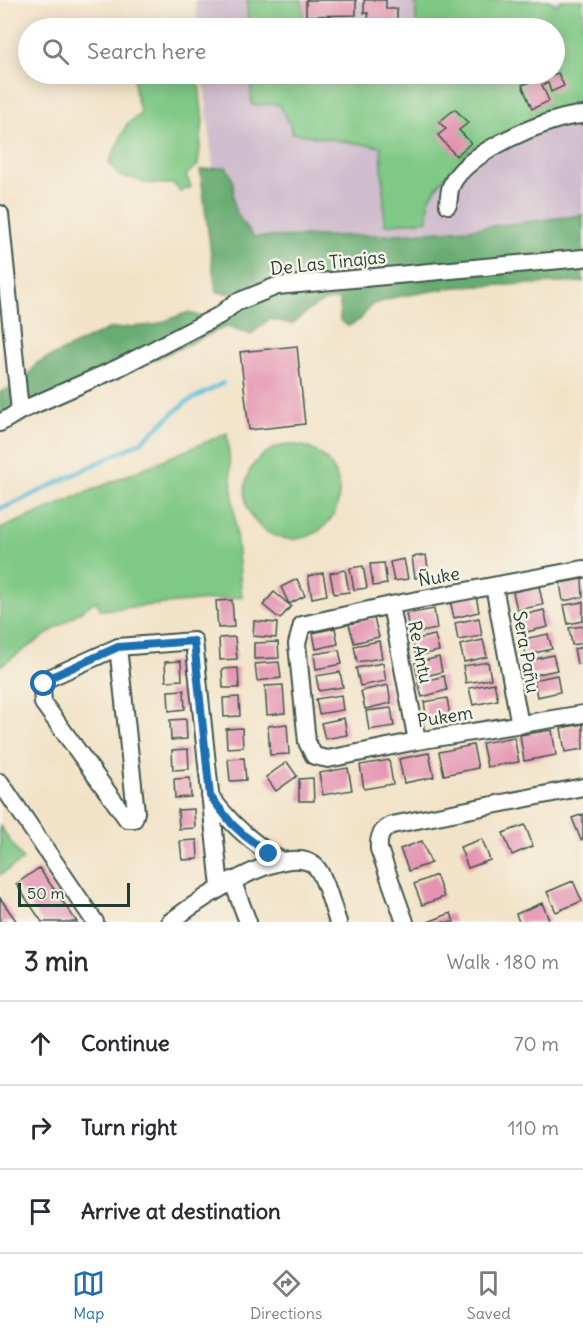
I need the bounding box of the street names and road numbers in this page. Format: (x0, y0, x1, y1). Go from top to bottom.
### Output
street label: De Las Tinajas (269, 245, 387, 280)
street label: Ñuke (416, 562, 461, 591)
street label: Sera Pañu (508, 609, 545, 695)
street label: Re Antu (403, 619, 438, 685)
street label: Pukem (416, 701, 475, 732)

